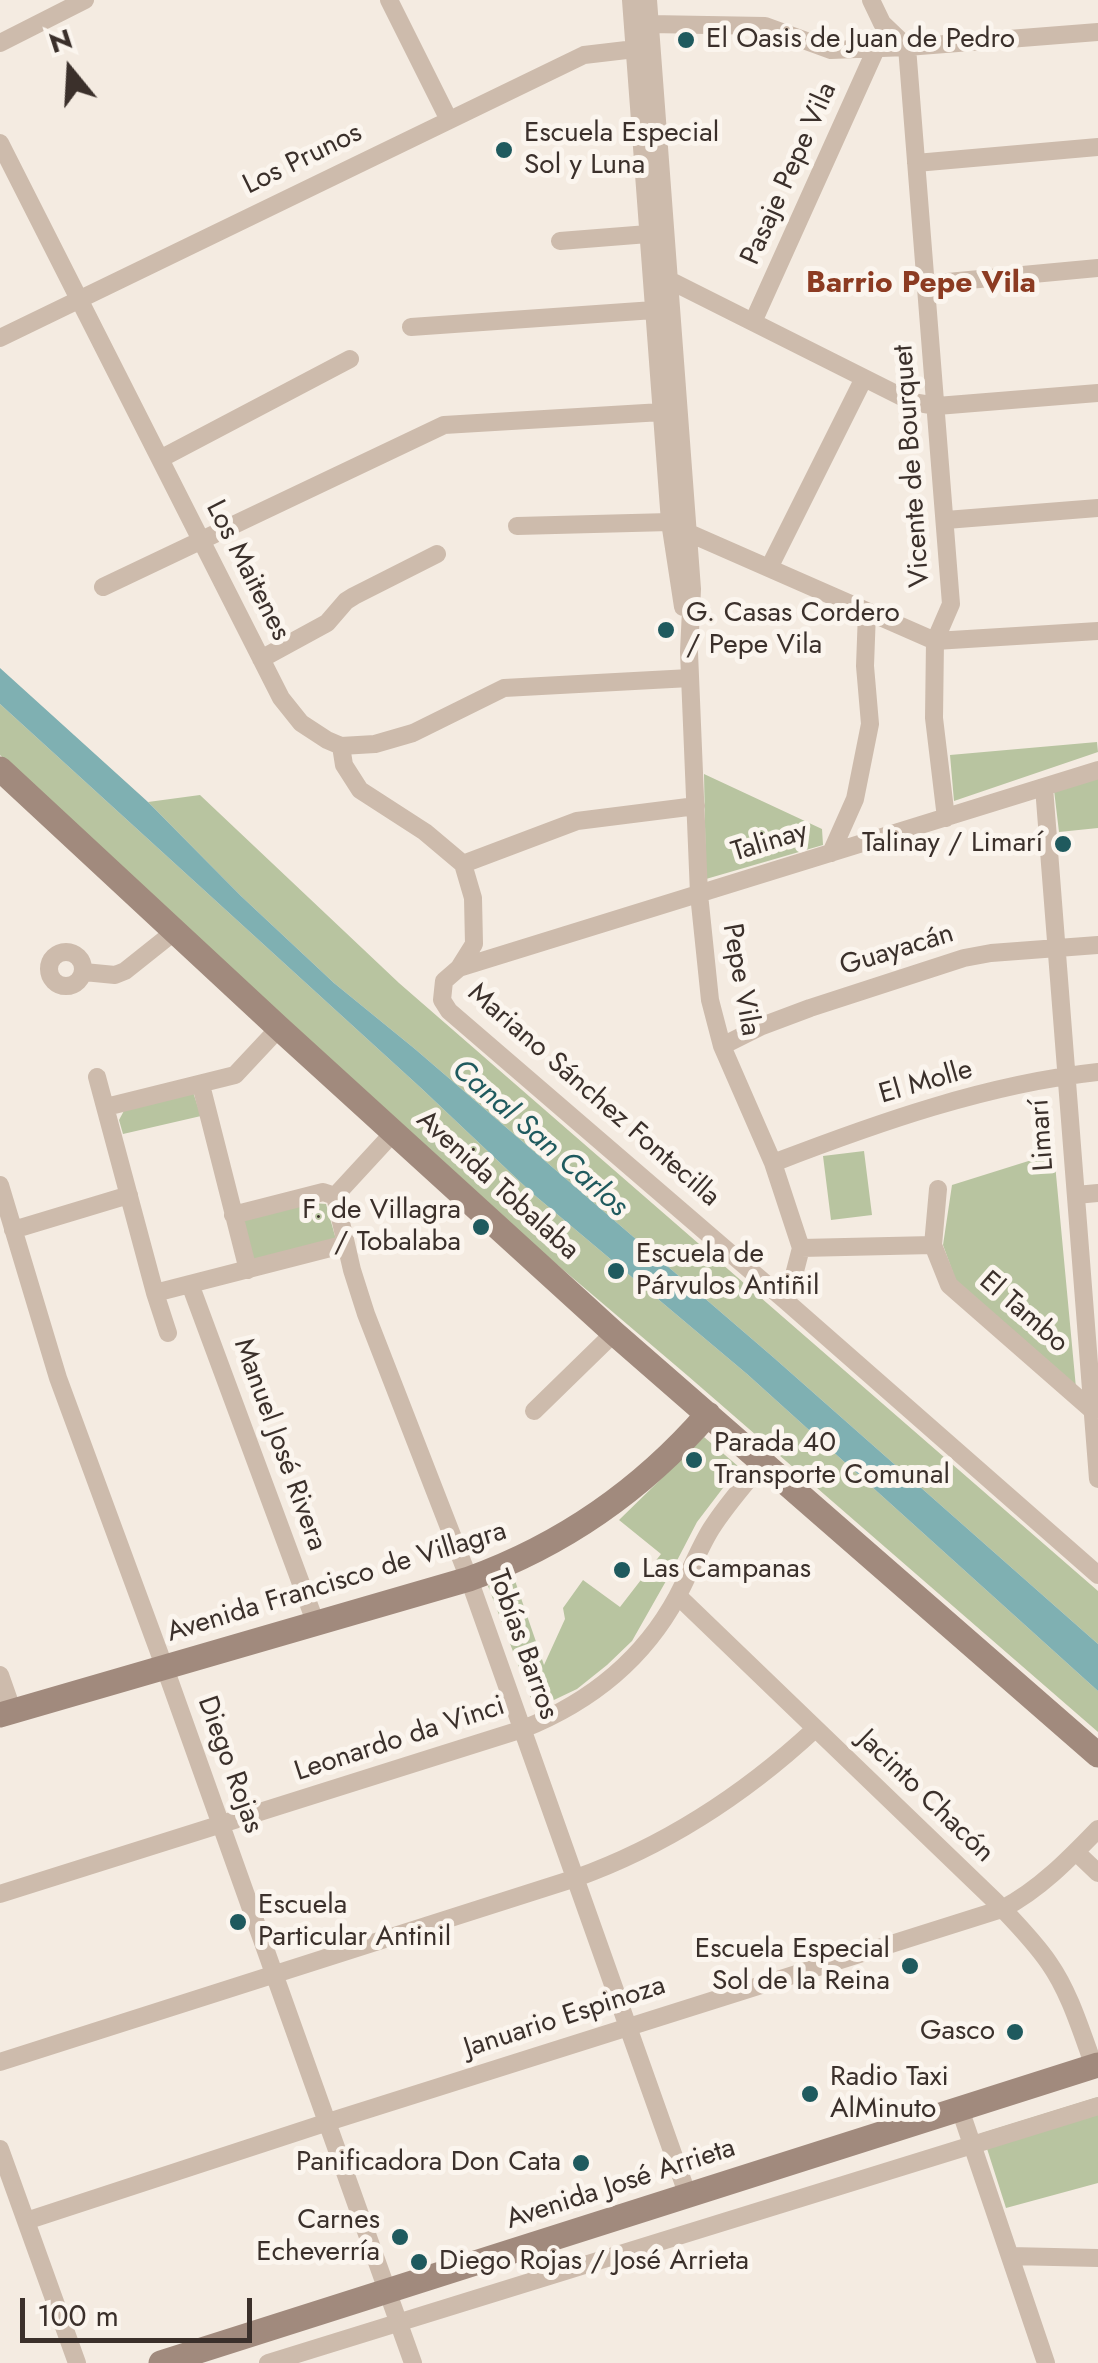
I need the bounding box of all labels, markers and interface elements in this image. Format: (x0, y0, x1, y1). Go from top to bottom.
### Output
text: N (44, 18, 77, 64)
north arrow (20, 20, 120, 120)
place label: El Oasis de Juan de Pedro (706, 23, 1015, 57)
marker: El Oasis de Juan de Pedro (675, 29, 697, 51)
street label: Pasaje Pepe Vila (735, 78, 845, 270)
street label: Los Prunos (238, 117, 368, 203)
place label: Escuela Especial Sol y Luna (524, 117, 719, 183)
marker: Escuela Especial Sol y Luna (493, 139, 515, 161)
district label: Barrio Pepe Vila (806, 267, 1036, 303)
street label: Vicente de Bourquet (888, 344, 938, 588)
street label: Los Maitenes (197, 495, 297, 647)
place label: G. Casas Cordero / Pepe Vila (686, 597, 900, 663)
marker: G. Casas Cordero / Pepe Vila (655, 619, 677, 641)
street label: Talinay (728, 816, 812, 870)
place label: Talinay / Limarí (862, 827, 1043, 861)
marker: Talinay / Limarí (1052, 833, 1074, 855)
street label: Guayacán (836, 918, 958, 984)
street label: Pepe Vila (714, 921, 766, 1039)
street label: Mariano Sánchez Fontecilla (460, 977, 726, 1215)
water label: Canal San Carlos (443, 1053, 635, 1225)
street label: El Molle (875, 1054, 977, 1112)
street label: Limarí (1024, 1098, 1062, 1172)
street label: Avenida Tobalaba (409, 1104, 585, 1268)
place label: F. de Villagra / Tobalaba (302, 1194, 461, 1260)
marker: F. de Villagra / Tobalaba (470, 1216, 492, 1238)
place label: Escuela de Párvulos Antiñil (636, 1238, 819, 1304)
marker: Escuela de Párvulos Antiñil (605, 1260, 627, 1282)
street label: El Tambo (972, 1265, 1074, 1361)
street label: Manuel José Rivera (225, 1334, 333, 1556)
place label: Parada 40 Transporte Comunal (714, 1427, 950, 1493)
marker: Parada 40 Transporte Comunal (683, 1449, 705, 1471)
street label: Avenida Francisco de Villagra (163, 1515, 511, 1651)
place label: Las Campanas (642, 1553, 811, 1587)
marker: Las Campanas (611, 1559, 633, 1581)
street label: Tobías Barros (479, 1566, 565, 1724)
street label: Leonardo da Vinci (291, 1690, 509, 1790)
street label: Diego Rojas (189, 1692, 269, 1838)
street label: Jacinto Chacón (850, 1724, 1000, 1870)
place label: Escuela Particular Antinil (258, 1889, 451, 1955)
marker: Escuela Particular Antinil (227, 1911, 249, 1933)
place label: Escuela Especial Sol de la Reina (695, 1933, 890, 1999)
marker: Escuela Especial Sol de la Reina (899, 1955, 921, 1977)
street label: Januario Espinoza (460, 1970, 670, 2066)
place label: Gasco (920, 2015, 995, 2049)
marker: Gasco (1004, 2021, 1026, 2043)
place label: Radio Taxi AlMinuto (830, 2061, 949, 2127)
marker: Radio Taxi AlMinuto (799, 2083, 821, 2105)
street label: Avenida José Arrieta (502, 2132, 740, 2238)
place label: Panificadora Don Cata (296, 2146, 561, 2180)
marker: Panificadora Don Cata (570, 2152, 592, 2174)
place label: Carnes Echeverría (256, 2204, 380, 2270)
marker: Carnes Echeverría (389, 2226, 411, 2248)
place label: Diego Rojas / José Arrieta (439, 2245, 749, 2279)
marker: Diego Rojas / José Arrieta (408, 2251, 430, 2273)
scale bar (25, 2278, 258, 2340)
text: 100 m (37, 2294, 119, 2337)

